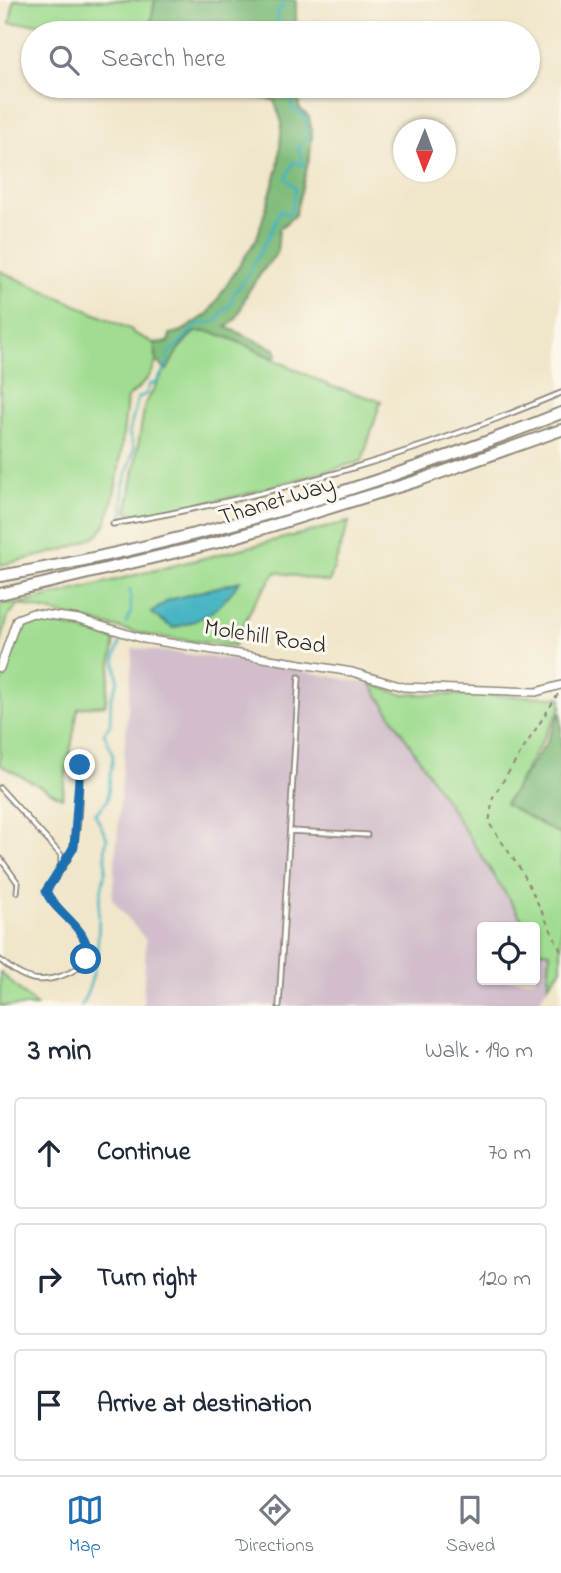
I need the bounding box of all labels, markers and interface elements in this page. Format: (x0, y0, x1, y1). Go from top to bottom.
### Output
search box (21, 21, 540, 98)
icon: search (45, 41, 83, 79)
text: Search here (101, 41, 226, 79)
north arrow (393, 119, 456, 182)
street label: Thanet Way (215, 468, 340, 537)
street label: Molehill Road (201, 611, 329, 665)
route end (64, 749, 95, 780)
map controls (477, 922, 540, 985)
button: locate (477, 922, 540, 985)
route start (70, 943, 101, 974)
text: 3 min (28, 1030, 91, 1074)
text: Walk · 190 m (425, 1035, 533, 1068)
icon: ahead (30, 1134, 68, 1172)
text: Continue (97, 1134, 190, 1172)
text: 70 m (488, 1137, 531, 1170)
icon: right (30, 1260, 68, 1298)
text: Turn right (97, 1260, 197, 1298)
text: 120 m (479, 1263, 531, 1296)
icon: arrive (30, 1386, 68, 1424)
text: Arrive at destination (97, 1386, 312, 1424)
tab: Map (66, 1491, 104, 1560)
tab: Directions (235, 1491, 314, 1560)
tab: Saved (446, 1491, 495, 1560)

